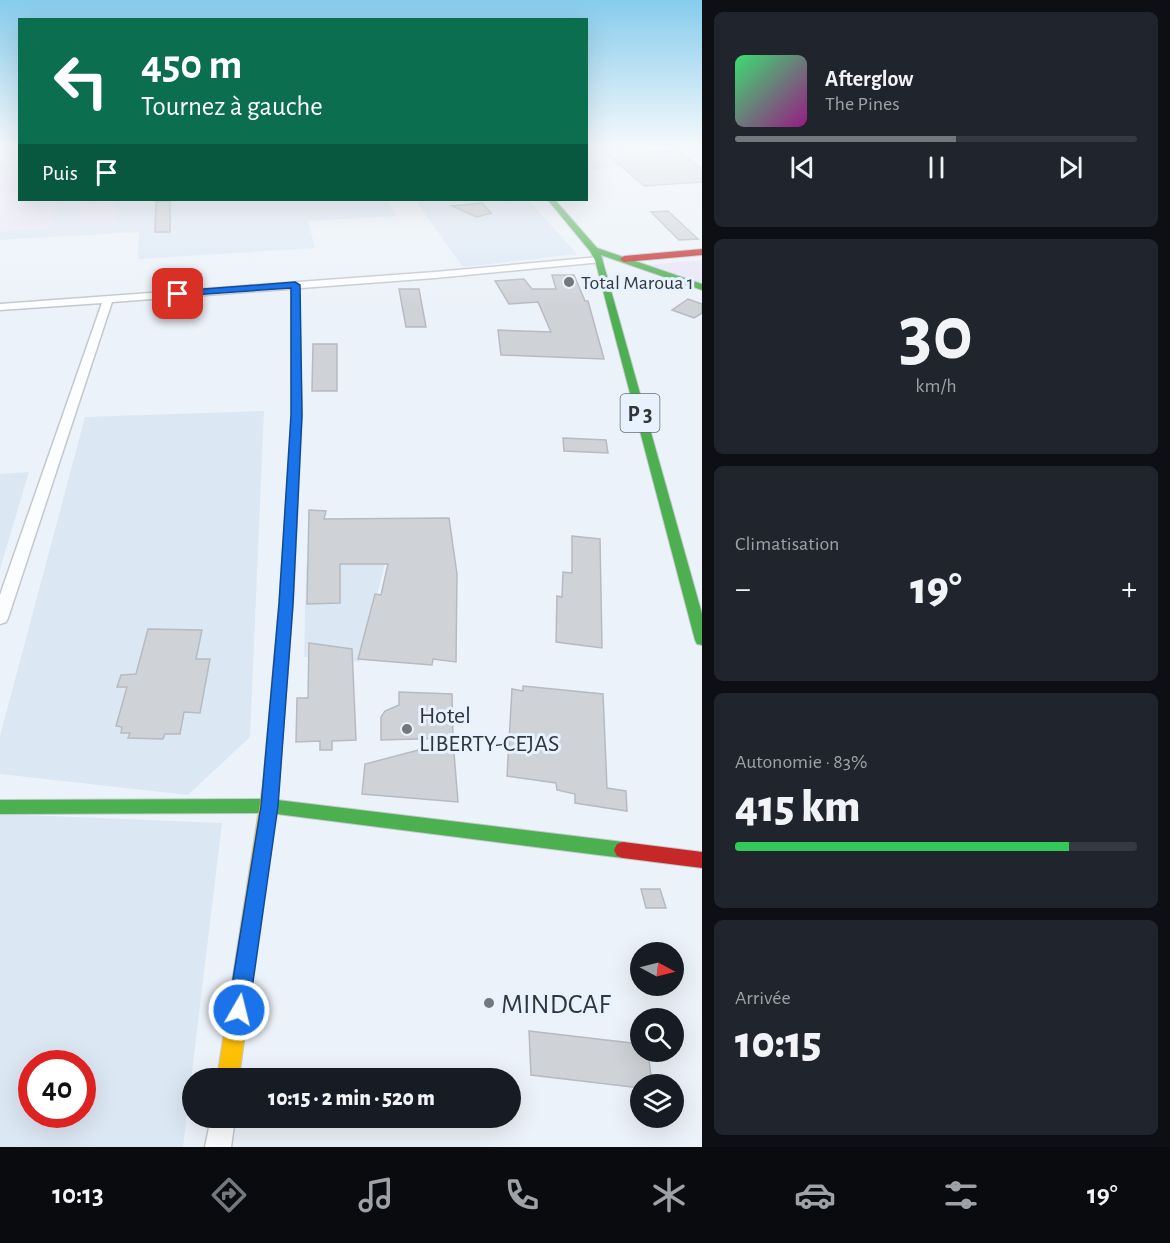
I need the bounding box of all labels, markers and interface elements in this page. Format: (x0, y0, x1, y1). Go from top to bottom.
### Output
icon: left (42, 42, 120, 120)
text: 450 m (141, 44, 242, 86)
text: Afterglow (825, 68, 913, 90)
text: Tournez à gauche (141, 93, 323, 120)
text: The Pines (825, 94, 900, 114)
icon: previous (786, 151, 819, 184)
icon: pause (920, 151, 953, 184)
icon: next (1054, 151, 1087, 184)
icon: arrive (90, 156, 123, 189)
text: Puis (42, 162, 78, 184)
pin (152, 268, 203, 319)
place label: Total Maroua 1 (581, 273, 694, 293)
marker: Total Maroua 1 (562, 275, 576, 289)
icon: arrive (161, 277, 194, 310)
text: 30 (899, 296, 973, 374)
text: km/h (915, 376, 957, 396)
road number: P 3 (620, 394, 660, 432)
text: Climatisation (735, 534, 839, 554)
text: 19° (910, 567, 962, 612)
text: − (735, 573, 751, 606)
text: + (1121, 573, 1137, 606)
place label: Hotel LIBERTY-CEJAS (419, 704, 559, 756)
marker: Hotel LIBERTY-CEJAS (400, 722, 414, 736)
text: Autonomie · 83% (735, 752, 867, 772)
text: 415 km (735, 785, 860, 830)
north arrow (630, 942, 684, 996)
map controls (630, 942, 684, 1128)
position arrow (207, 978, 271, 1042)
text: Arrivée (735, 988, 791, 1008)
place label: MINDCAF (501, 991, 612, 1019)
marker: MINDCAF (482, 996, 496, 1010)
button: search (630, 1008, 684, 1062)
text: 10:15 (735, 1021, 821, 1066)
speed limit sign: 40 (18, 1050, 96, 1128)
button: layers (630, 1074, 684, 1128)
text: 10:15 · 2 min · 520 m (268, 1087, 435, 1109)
icon: directions (208, 1174, 250, 1216)
icon: music (355, 1174, 397, 1216)
icon: phone (501, 1174, 543, 1216)
icon: climate (648, 1174, 690, 1216)
icon: car (794, 1174, 836, 1216)
icon: filters (940, 1174, 982, 1216)
text: 10:13 (52, 1181, 104, 1208)
text: 19° (1087, 1181, 1118, 1208)

